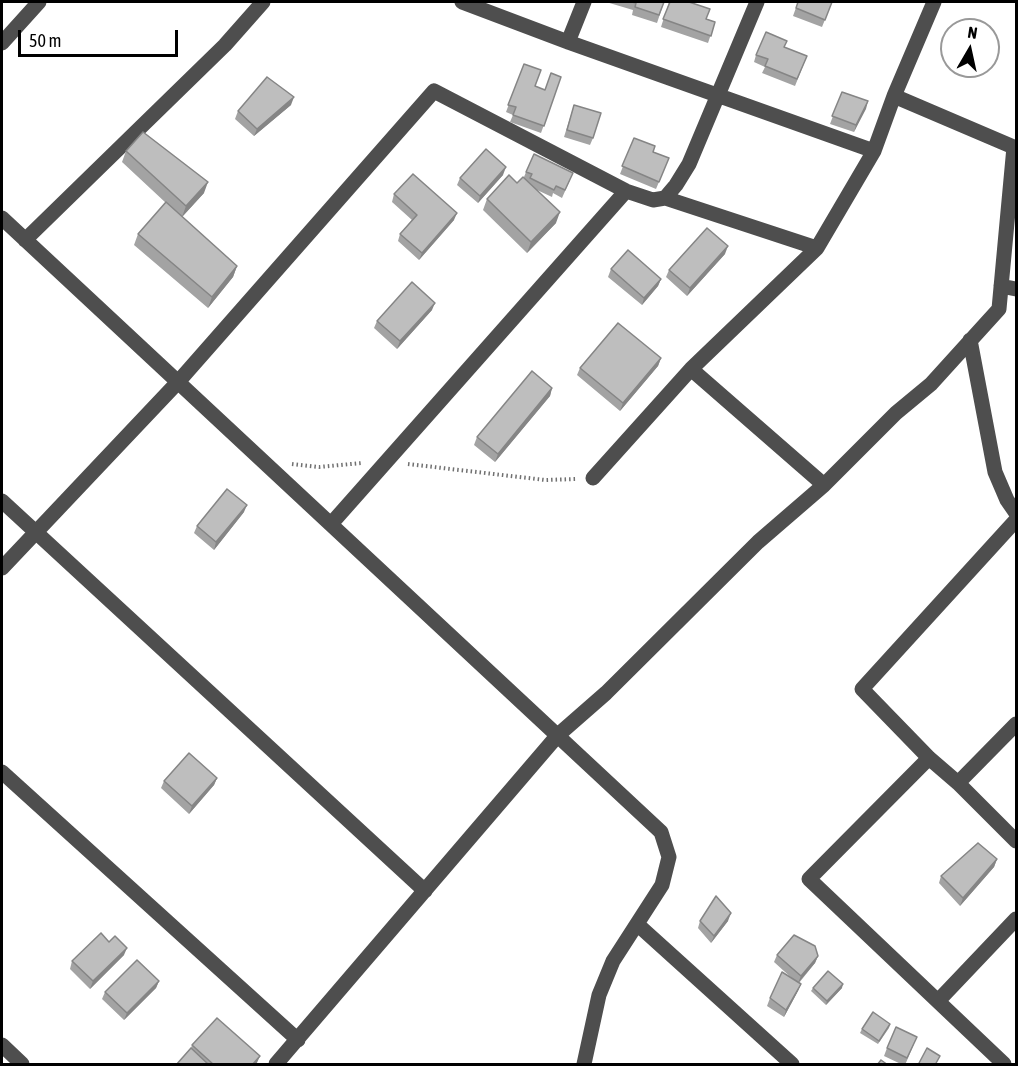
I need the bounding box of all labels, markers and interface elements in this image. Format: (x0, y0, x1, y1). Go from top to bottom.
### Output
scale bar (21, 18, 182, 56)
north arrow (940, 18, 1000, 78)
text: N (966, 23, 979, 42)
text: 50 m (29, 30, 61, 51)

